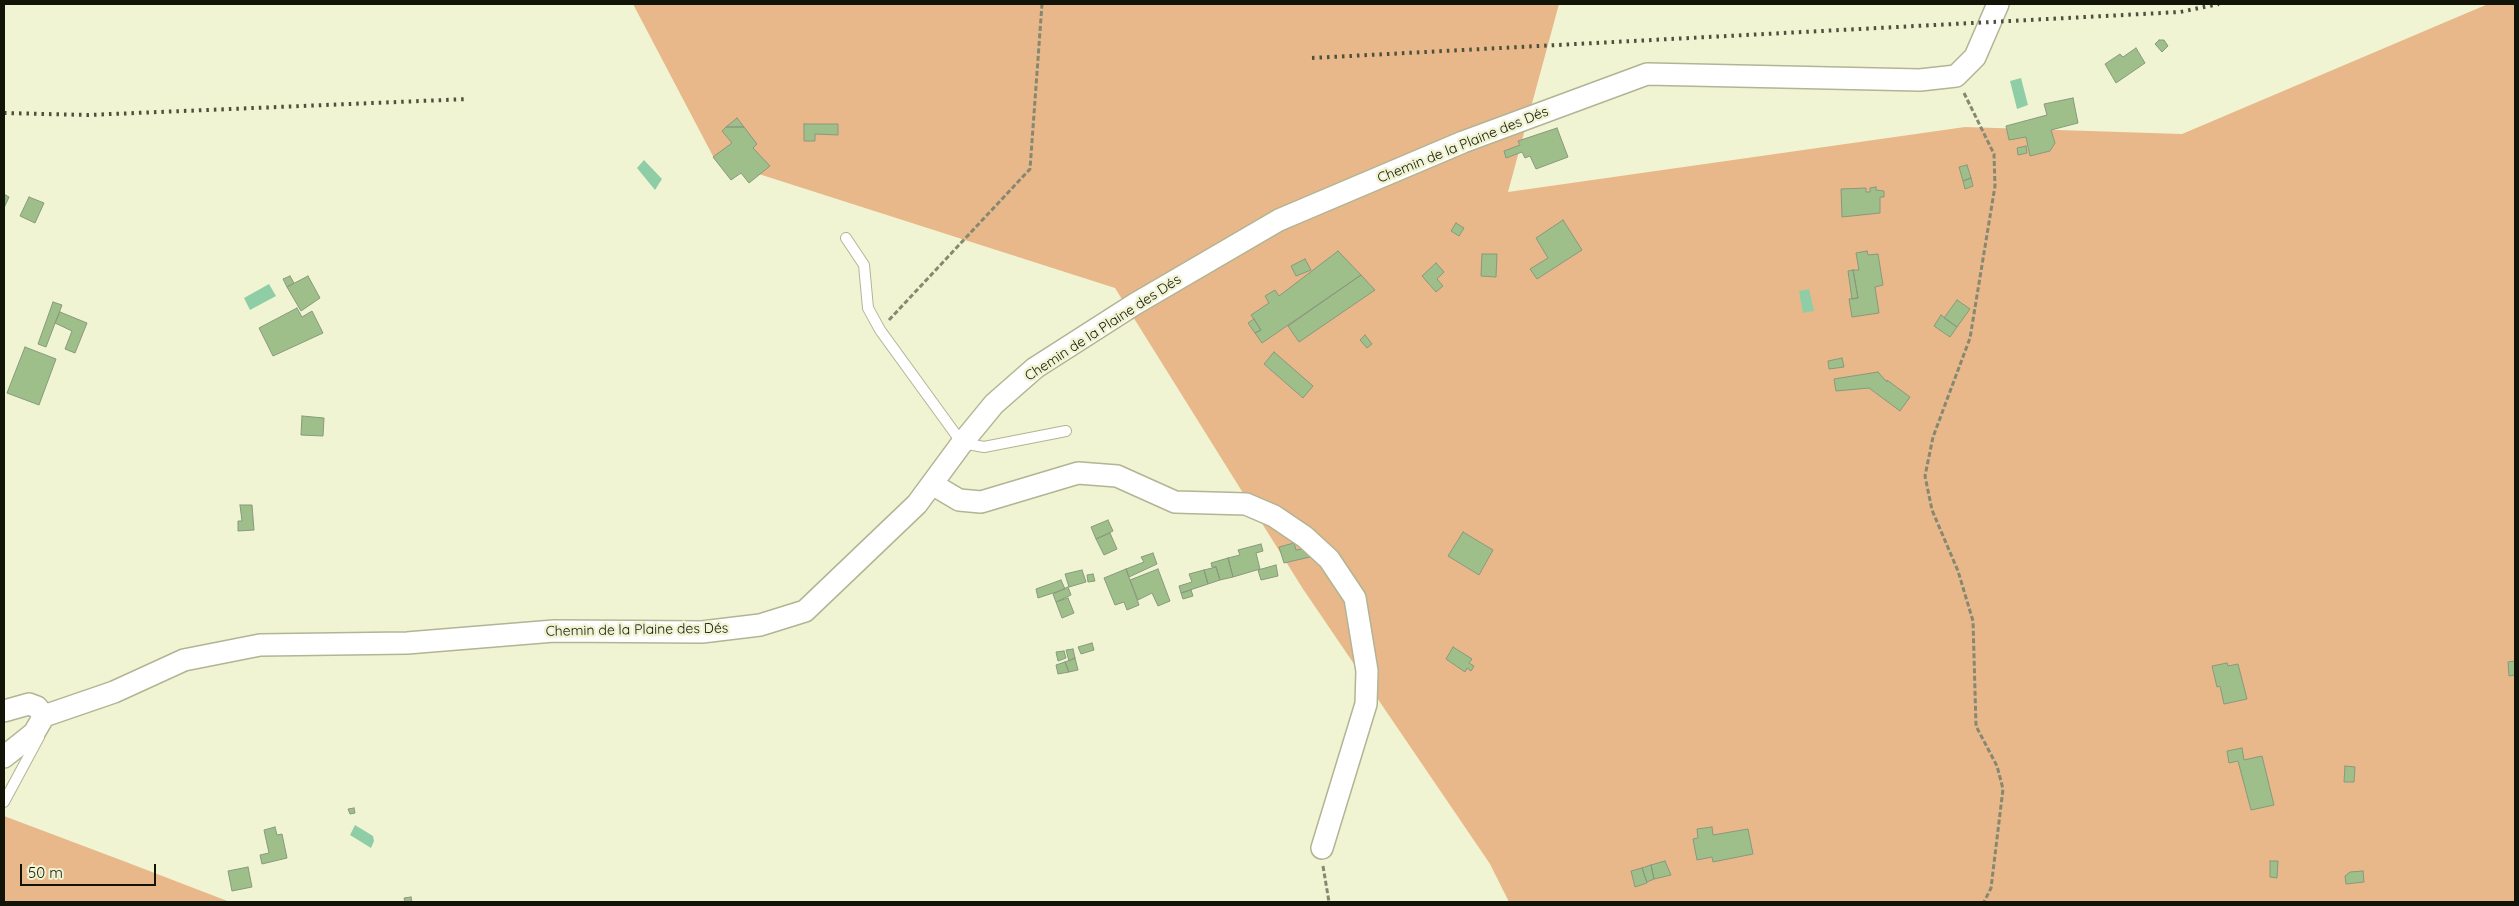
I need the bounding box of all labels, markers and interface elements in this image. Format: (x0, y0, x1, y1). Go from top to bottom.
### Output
street label: Chemin de la Plaine des Dés (1375, 103, 1551, 187)
street label: Chemin de la Plaine des Dés (1022, 271, 1184, 385)
street label: Chemin de la Plaine des Dés (546, 620, 728, 640)
scale bar (22, 854, 159, 886)
text: 50 m (28, 863, 63, 882)

